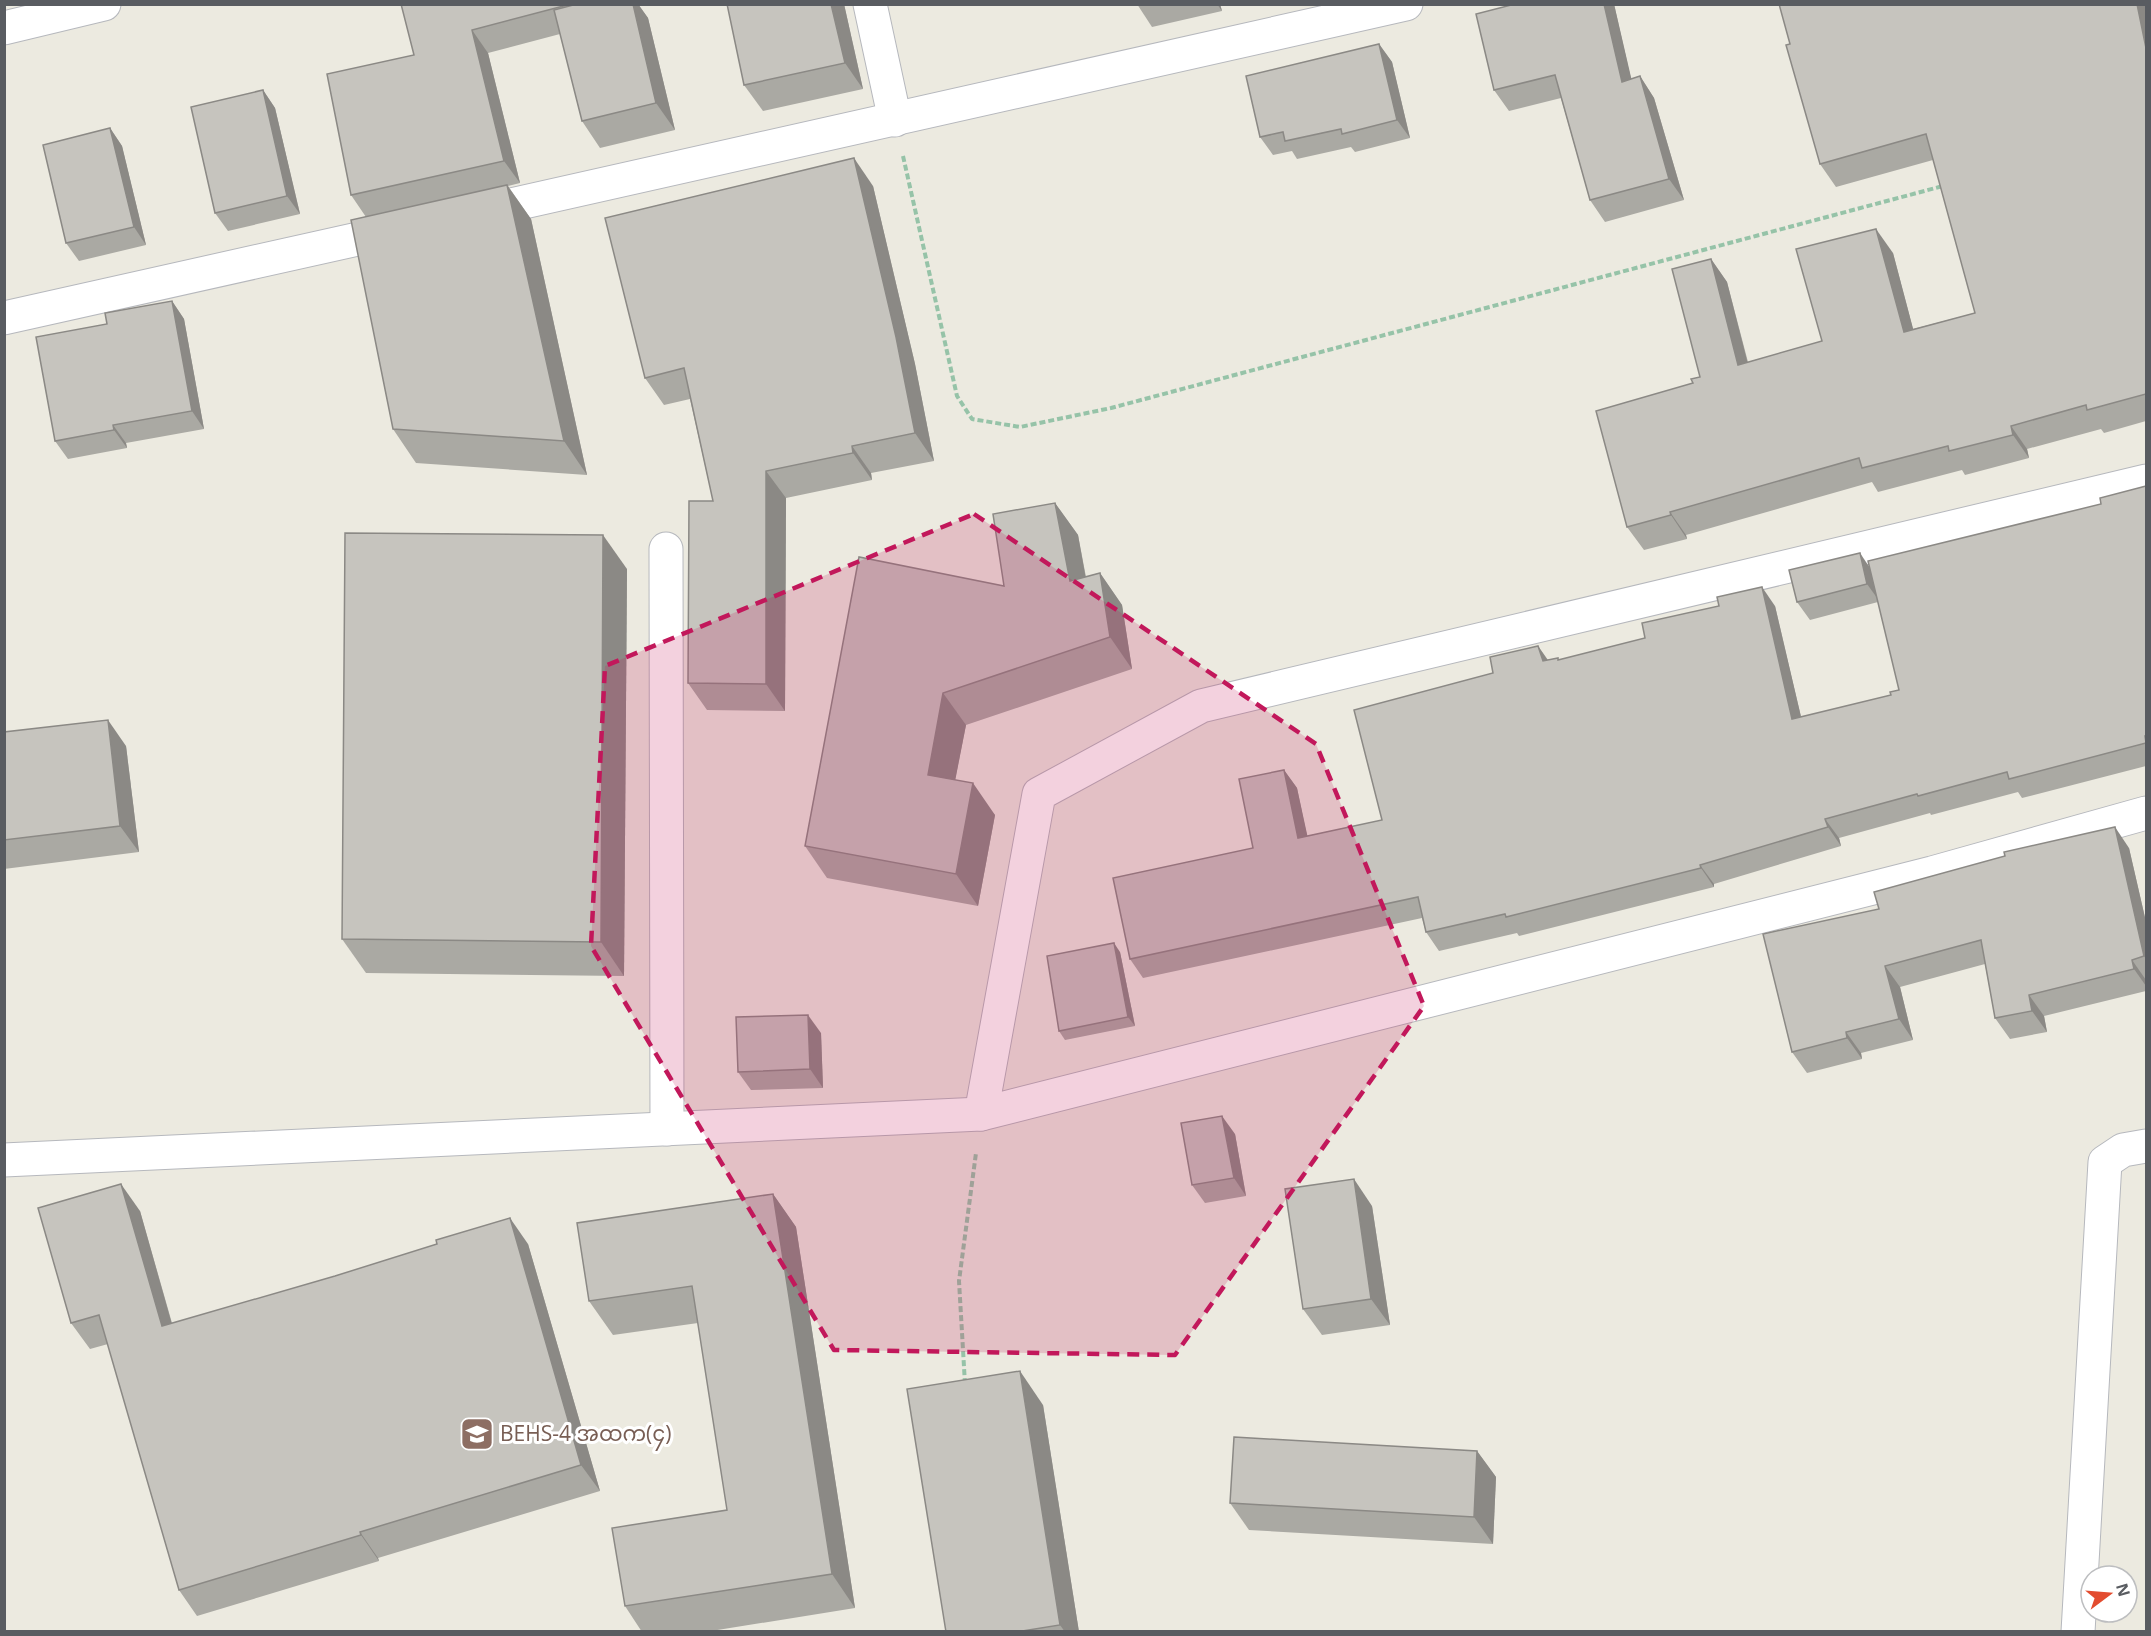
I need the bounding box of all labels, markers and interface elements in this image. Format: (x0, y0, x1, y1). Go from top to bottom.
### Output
school or university icon: BEHS-4 အထက(၄) (459, 1416, 495, 1452)
place label: BEHS-4 အထက(၄) (500, 1419, 671, 1451)
north arrow (2079, 1564, 2139, 1624)
text: N (2111, 1581, 2136, 1599)

